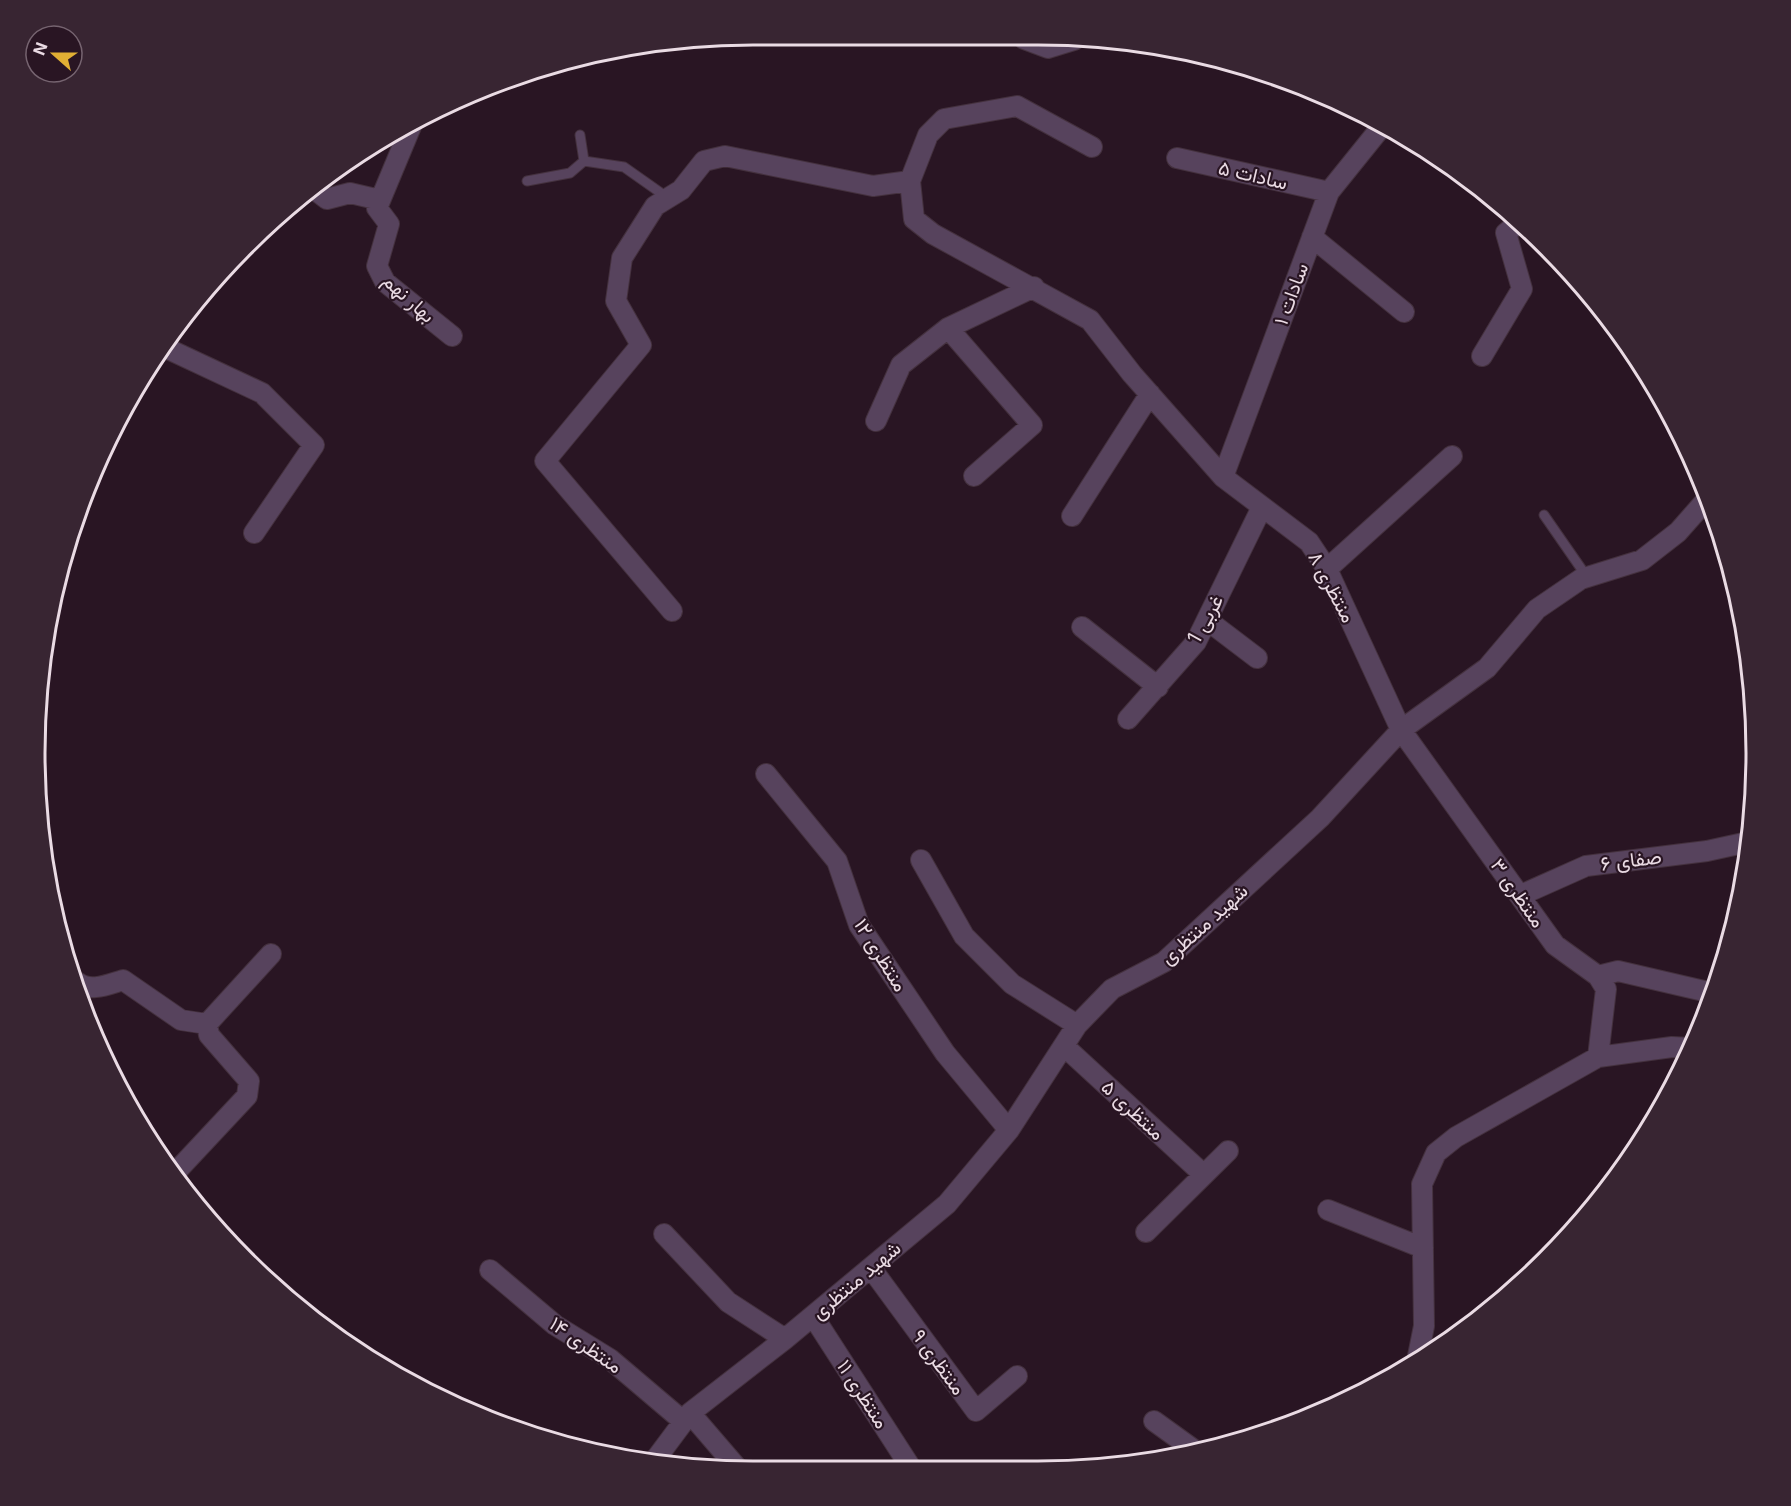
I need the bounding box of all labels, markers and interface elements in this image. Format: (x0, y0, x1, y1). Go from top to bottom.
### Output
north arrow (24, 24, 84, 84)
text: N (28, 39, 52, 58)
street label: سادات ۵ (1216, 155, 1290, 195)
street label: سادات ۱ (1269, 260, 1313, 328)
street label: بهار نهم (377, 268, 440, 328)
street label: منتظری ۸ (1302, 547, 1361, 627)
street label: غربی 1 (1182, 590, 1229, 648)
street label: صفای ۶ (1599, 844, 1663, 876)
street label: منتظری ۳ (1485, 854, 1550, 933)
street label: شهید منتظری (1155, 879, 1253, 970)
street label: منتظری ۱۲ (848, 914, 913, 997)
street label: منتظری ۵ (1096, 1075, 1169, 1146)
street label: شهید منتظری (806, 1236, 906, 1325)
street label: منتظری ۱۴ (545, 1311, 627, 1379)
street label: منتظری ۹ (906, 1325, 971, 1400)
street label: منتظری ۱۱ (831, 1355, 894, 1433)

